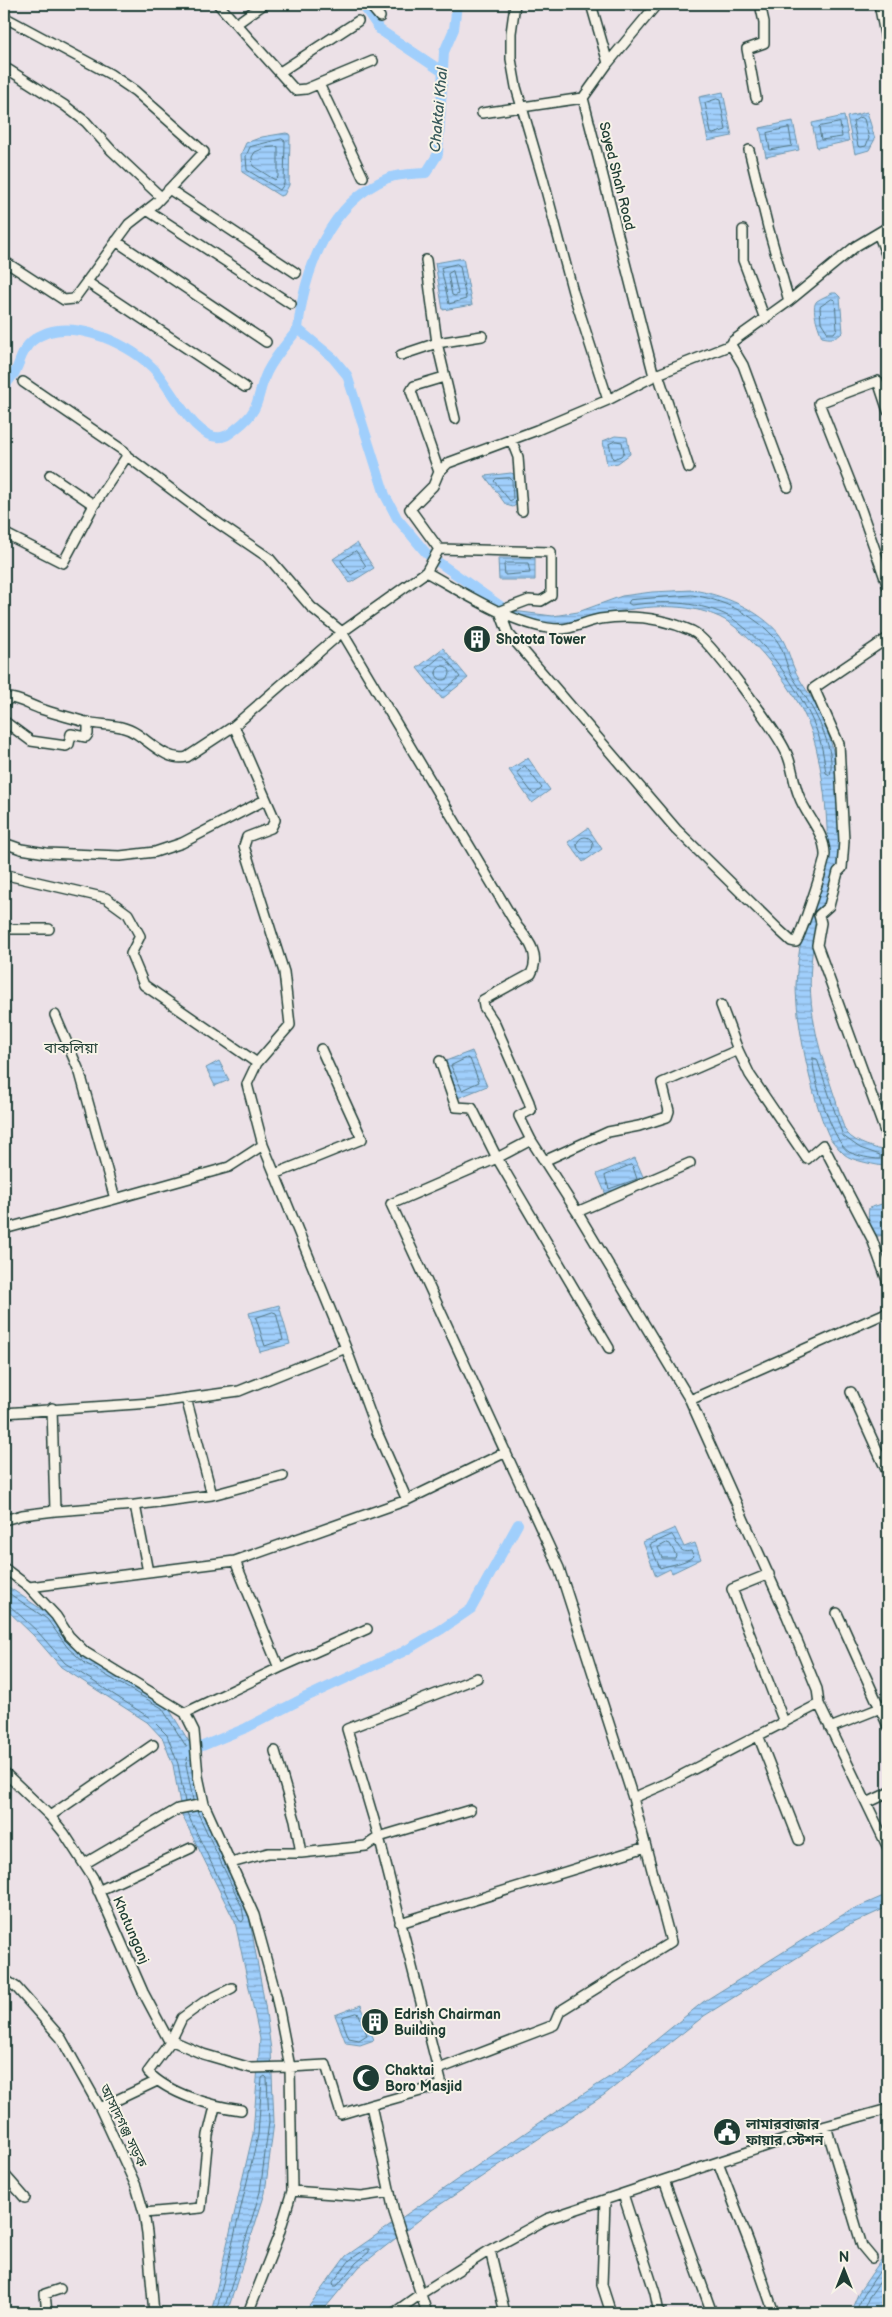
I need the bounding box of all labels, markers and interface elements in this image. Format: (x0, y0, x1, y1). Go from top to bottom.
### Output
water label: Chaktai Khal (426, 66, 452, 153)
street label: Sayed Shah Road (595, 120, 639, 232)
building icon: Shotota Tower (462, 624, 492, 654)
place label: Shotota Tower (496, 631, 586, 648)
district label: বাকলিয়া (43, 1039, 99, 1058)
street label: Khatunganj (109, 1894, 153, 1966)
place label: Edrish Chairman Building (394, 2006, 501, 2039)
building icon: Edrish Chairman Building (360, 2007, 390, 2037)
place label: Chaktai Boro Masjid (385, 2062, 462, 2095)
mosque icon: Chaktai Boro Masjid (351, 2063, 381, 2093)
street label: আসাদগঞ্জ সড়ক (95, 2081, 151, 2171)
place label: লামারবাজার ফায়ার স্টেশন (745, 2116, 824, 2149)
public building icon: লামারবাজার ফায়ার স্টেশন (712, 2117, 742, 2147)
north arrow (820, 2244, 870, 2294)
text: N (839, 2249, 849, 2266)

